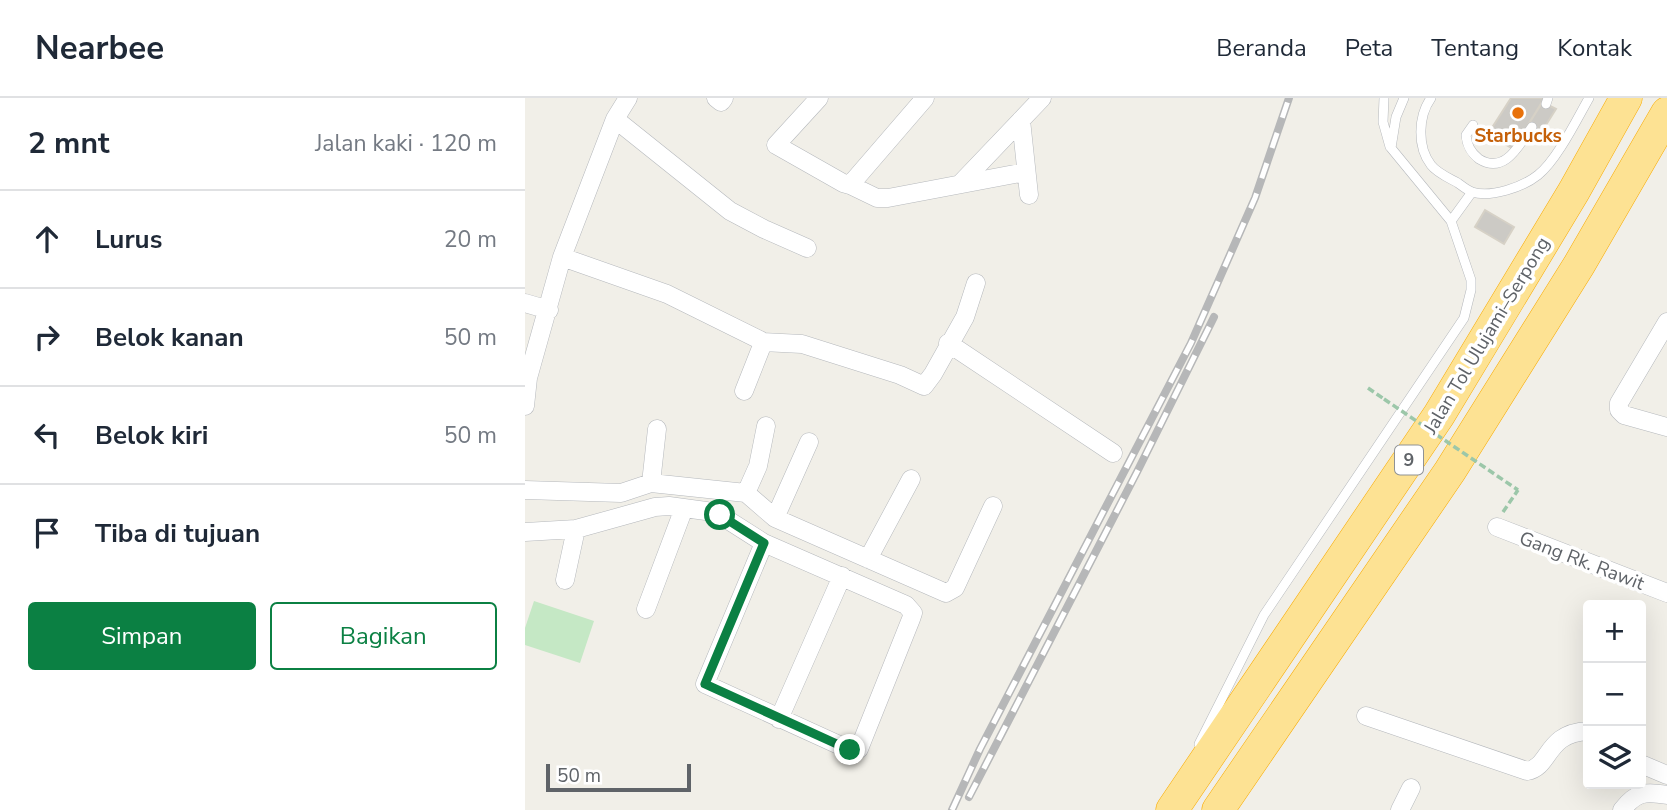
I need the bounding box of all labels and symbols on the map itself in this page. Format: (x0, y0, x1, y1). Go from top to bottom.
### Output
marker: Starbucks (1510, 105, 1526, 121)
place label: Starbucks (1474, 123, 1562, 149)
street label: Jalan Tol Ulujami–Serpong (1417, 232, 1556, 440)
road number: 9 (1395, 446, 1423, 474)
route start (704, 499, 735, 530)
street label: Gang Rk. Rawit (1515, 525, 1648, 597)
route end (834, 734, 865, 765)
scale bar (546, 761, 691, 793)

